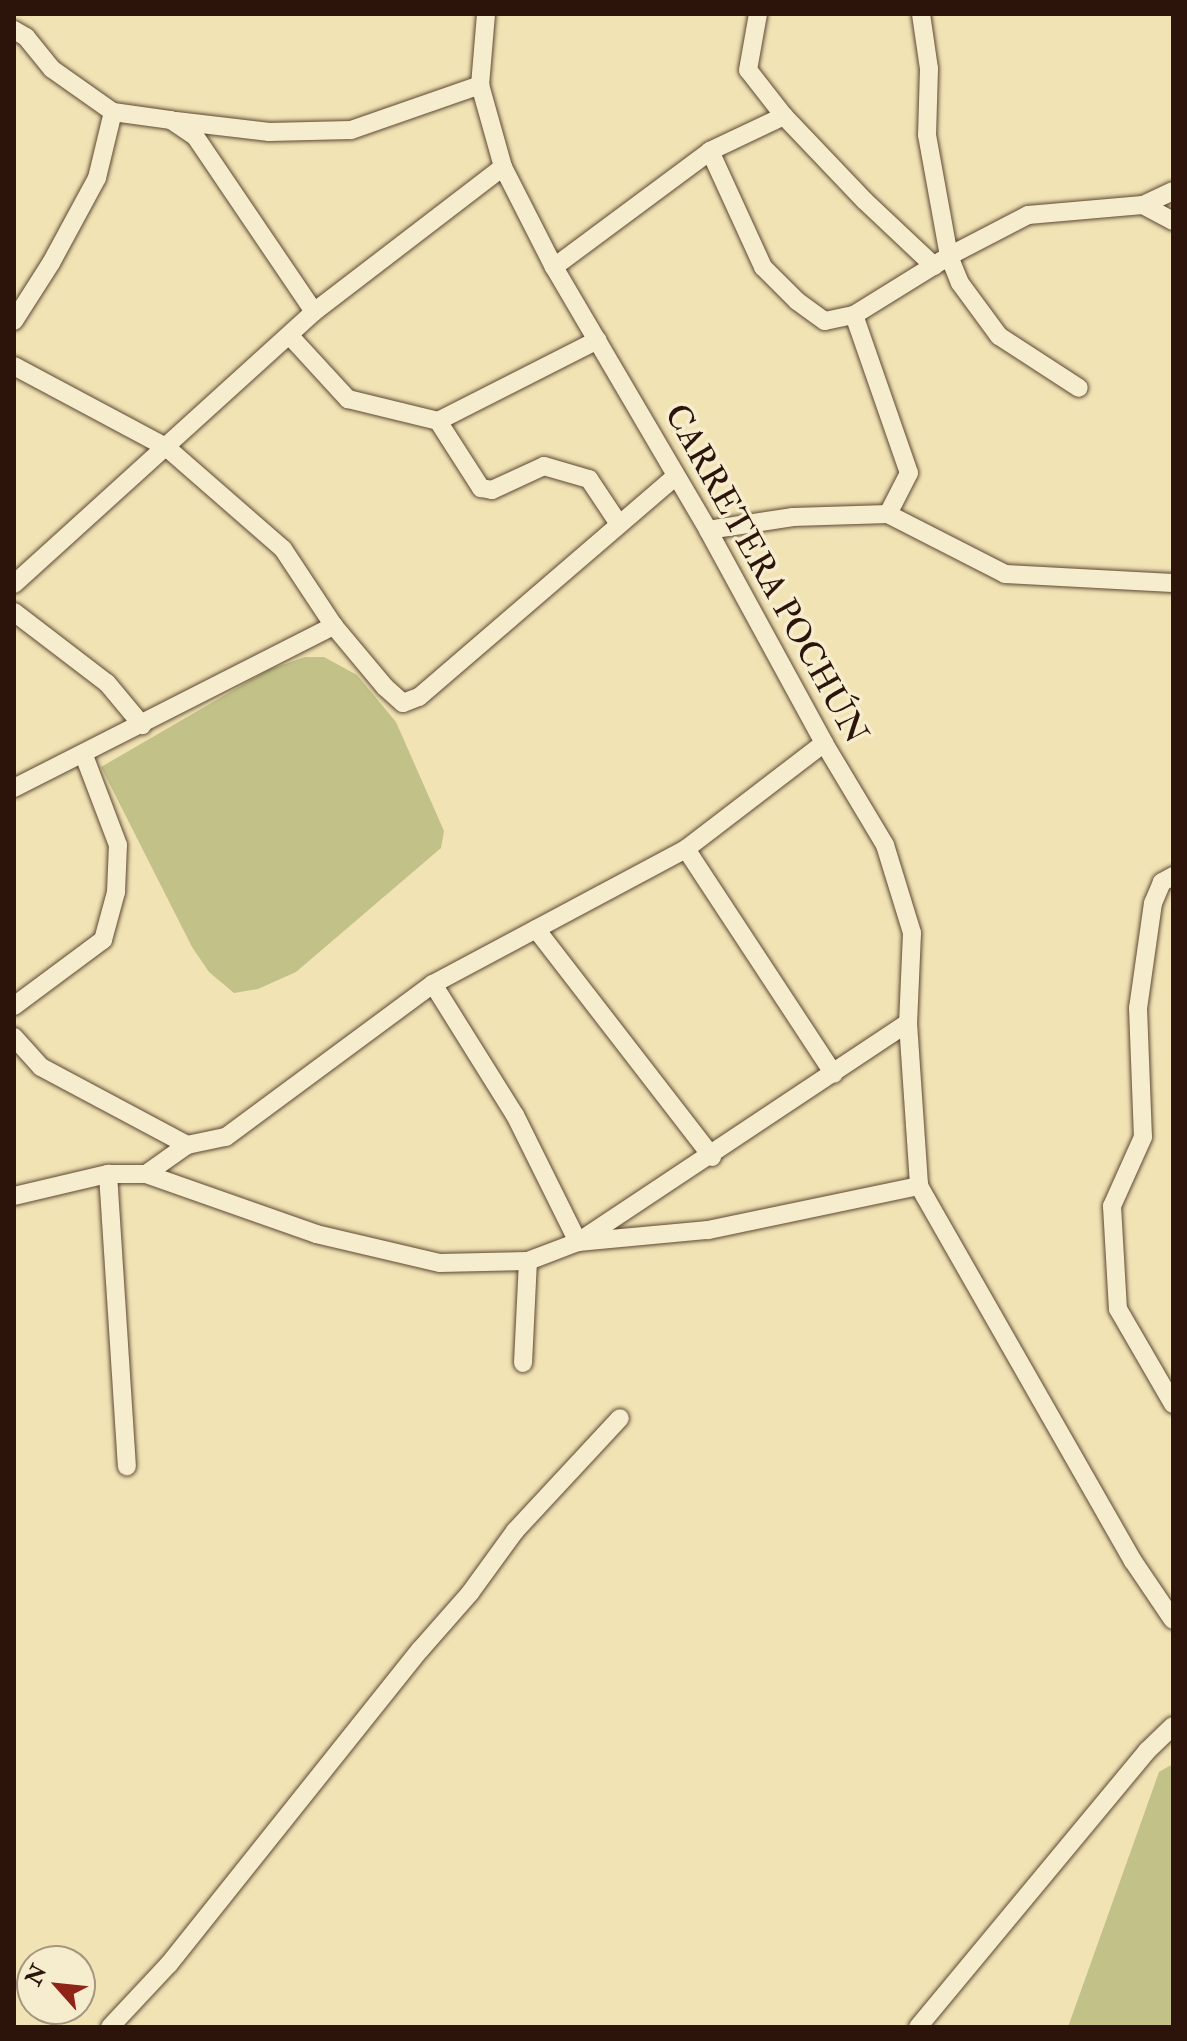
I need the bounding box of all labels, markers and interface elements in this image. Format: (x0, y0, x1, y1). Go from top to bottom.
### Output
street label: CARRETERA POCHÚN (656, 397, 876, 751)
north arrow (16, 1945, 96, 2025)
text: N (19, 1960, 53, 1990)

